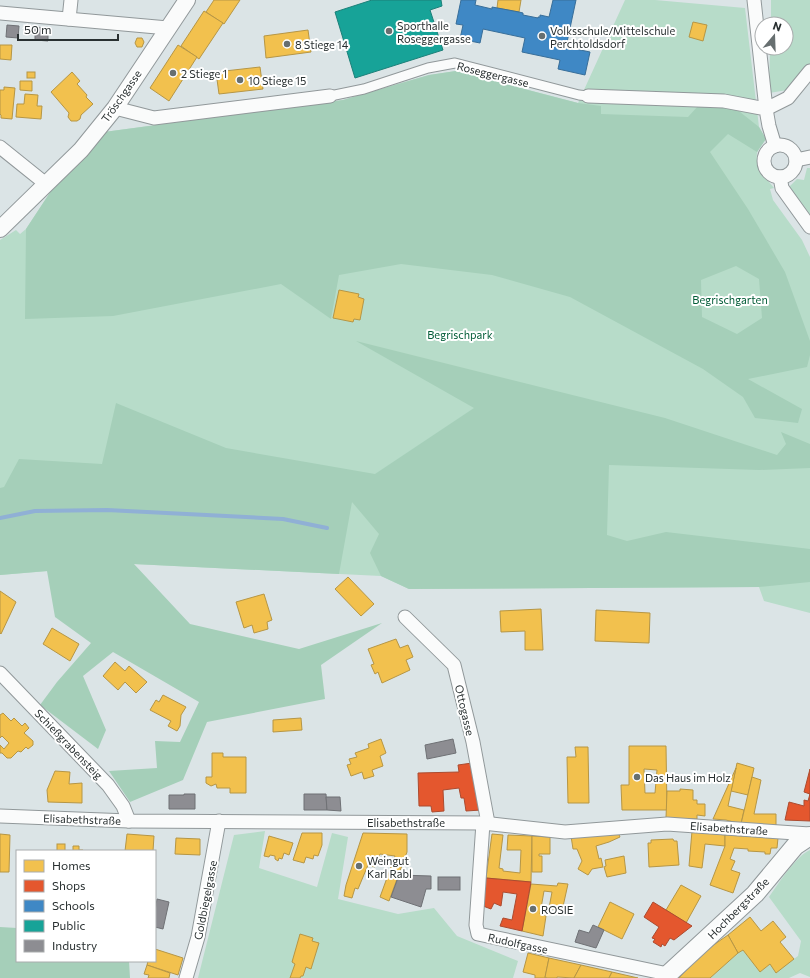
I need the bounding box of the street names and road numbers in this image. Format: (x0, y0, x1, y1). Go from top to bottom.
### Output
street label: Roseggergasse (456, 59, 531, 89)
street label: Tröschgasse (98, 67, 144, 125)
street label: Ottogasse (453, 683, 477, 737)
street label: Schießgrabensteig (32, 706, 106, 782)
street label: Elisabethstraße (43, 811, 121, 827)
street label: Elisabethstraße (367, 816, 445, 829)
street label: Elisabethstraße (690, 819, 769, 837)
street label: Goldbiegelgasse (191, 859, 219, 941)
street label: Hochbergstraße (705, 875, 771, 941)
street label: Rudolfgasse (487, 930, 549, 956)

